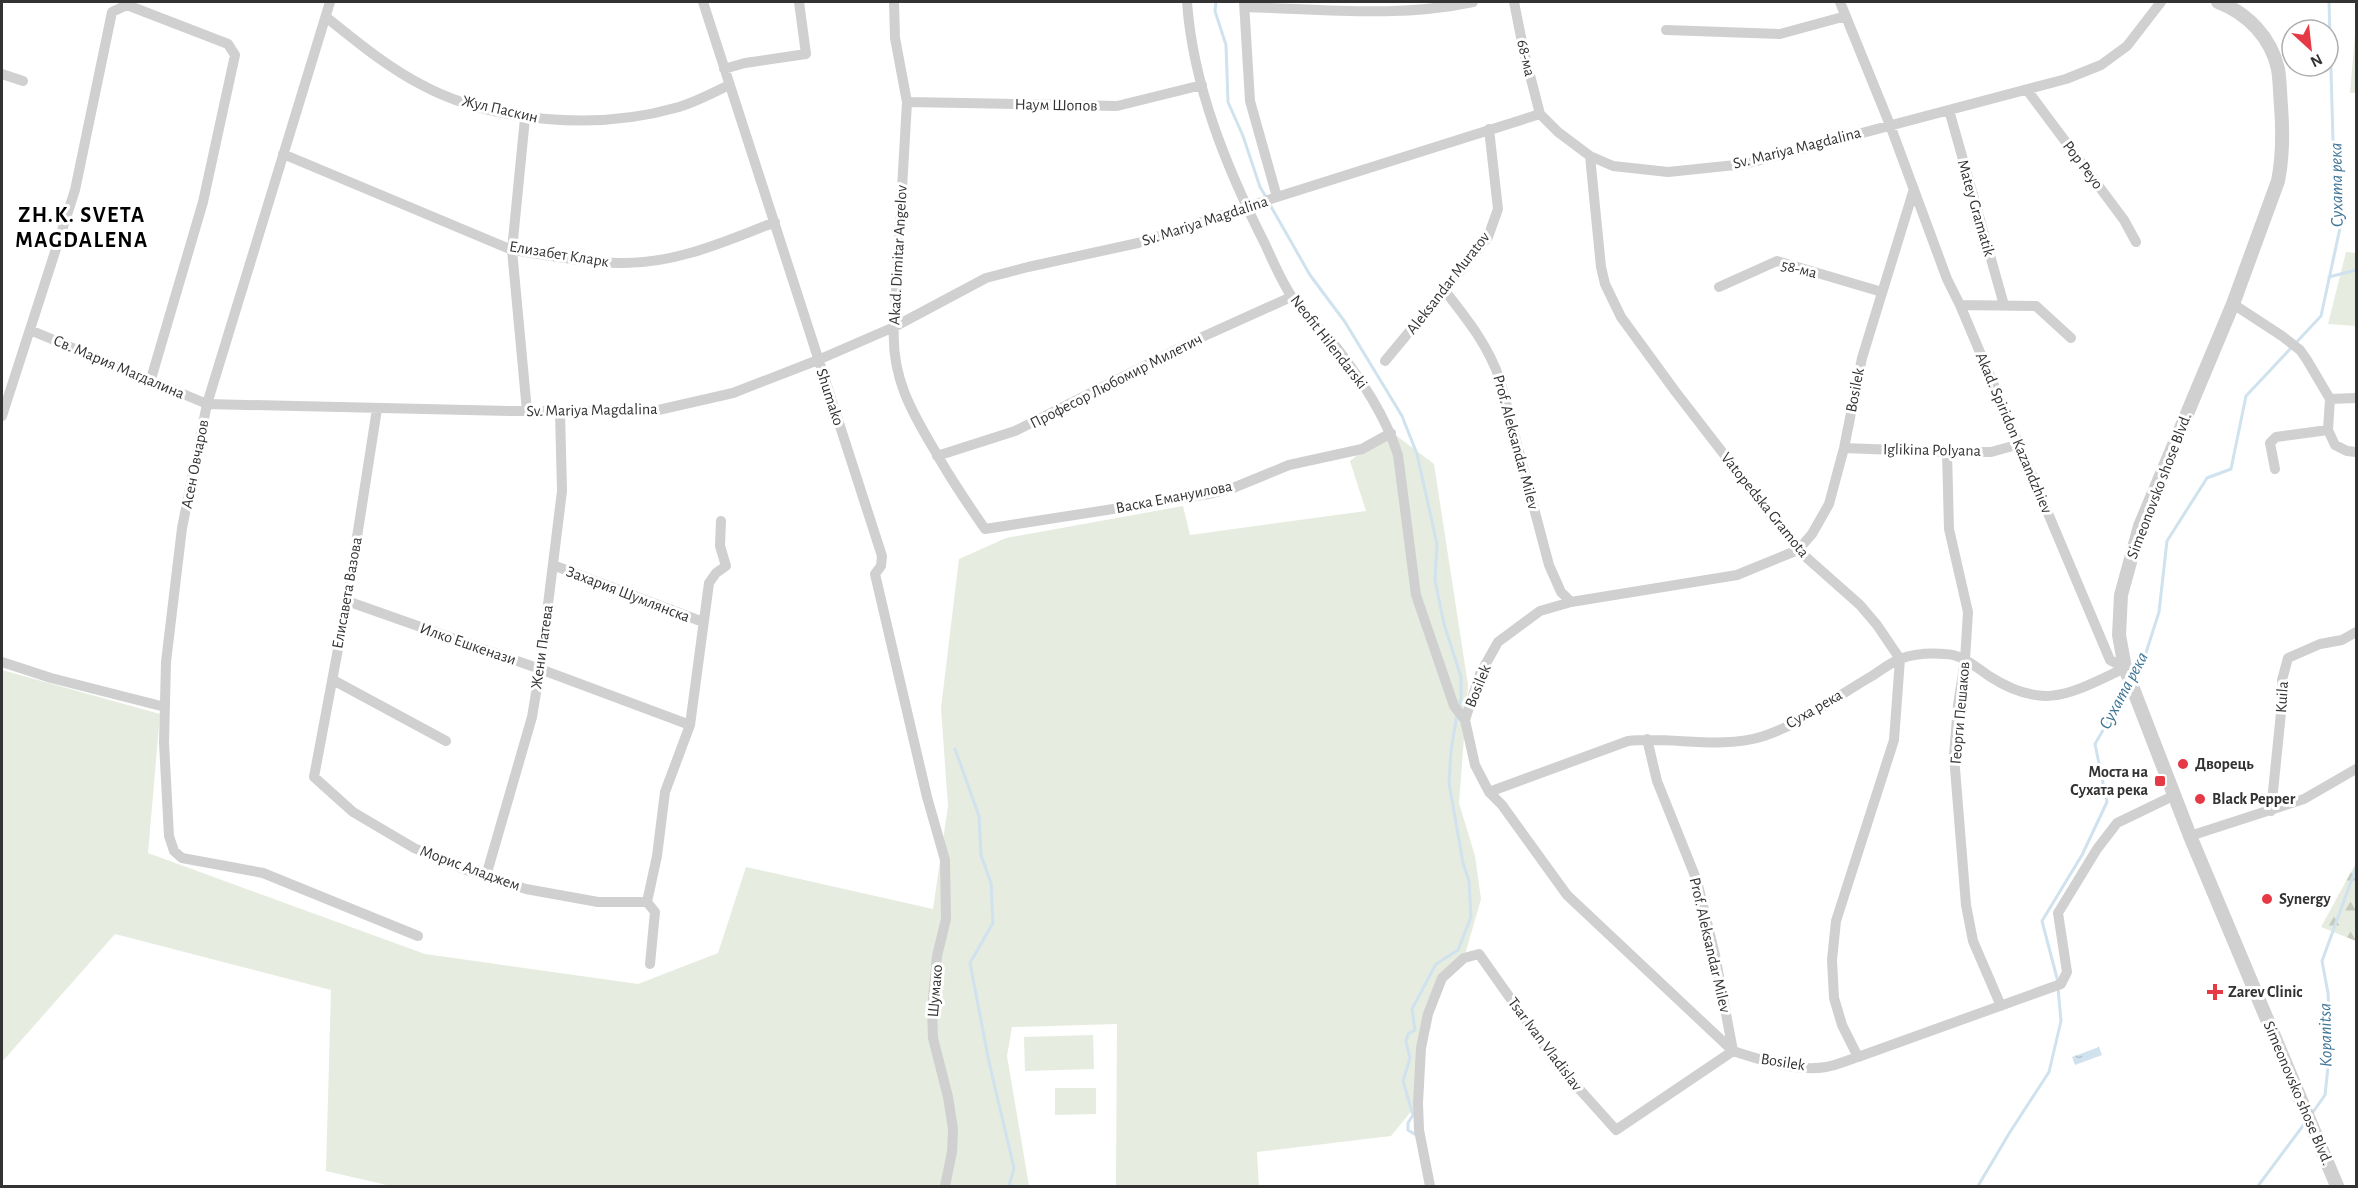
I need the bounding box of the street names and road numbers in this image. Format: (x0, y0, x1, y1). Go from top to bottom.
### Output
street label: 68-ма (1514, 38, 1538, 78)
street label: Жул Паскин (460, 92, 540, 126)
street label: Наум Шопов (1014, 96, 1098, 115)
street label: Sv. Mariya Magdalina (1731, 124, 1863, 173)
street label: Pop Peyo (2059, 138, 2106, 193)
street label: Matey Gramatik (1954, 158, 1998, 259)
street label: Akad. Dimitar Angelov (886, 184, 910, 325)
street label: Sv. Mariya Magdalina (1140, 193, 1270, 250)
street label: Aleksandar Muratov (1403, 229, 1493, 337)
street label: Елизабет Кларк (508, 238, 611, 270)
street label: 58-ма (1779, 257, 1819, 281)
street label: Neofit Hilendarski (1288, 292, 1370, 392)
street label: Професор Любомир Милетич (1027, 331, 1205, 431)
street label: Св. Мария Магдалина (51, 332, 187, 402)
street label: Akad. Spiridon Kazandzhiev (1973, 350, 2055, 516)
street label: Bosilek (1843, 366, 1867, 413)
street label: Shumako (813, 367, 847, 428)
street label: Prof. Aleksandar Milev (1490, 373, 1542, 511)
street label: Sv. Mariya Magdalina (526, 401, 658, 420)
street label: Simeonovsko shose Blvd. (2124, 411, 2194, 561)
street label: Асен Овчаров (179, 418, 211, 510)
street label: Iglikina Polyana (1883, 441, 1981, 460)
street label: Vatopedska Gramota (1718, 450, 1812, 560)
street label: Васка Емануилова (1114, 478, 1234, 517)
street label: Елисавета Вазова (329, 536, 365, 650)
street label: Захария Шумлянска (564, 563, 692, 626)
street label: Жени Патева (528, 604, 556, 690)
street label: Илко Ешкенази (418, 620, 518, 668)
street label: Георги Пешаков (1948, 661, 1972, 765)
street label: Bosilek (1462, 662, 1494, 710)
street label: Kuila (2273, 681, 2291, 713)
street label: Суха река (1783, 687, 1845, 732)
street label: Морис Аладжем (418, 842, 522, 894)
street label: Prof. Aleksandar Milev (1687, 876, 1733, 1014)
street label: Шумако (925, 964, 946, 1018)
street label: Tsar Ivan Vladislav (1505, 994, 1585, 1094)
street label: Simeonovsko shose Blvd. (2260, 1019, 2336, 1167)
street label: Bosilek (1760, 1051, 1807, 1074)

